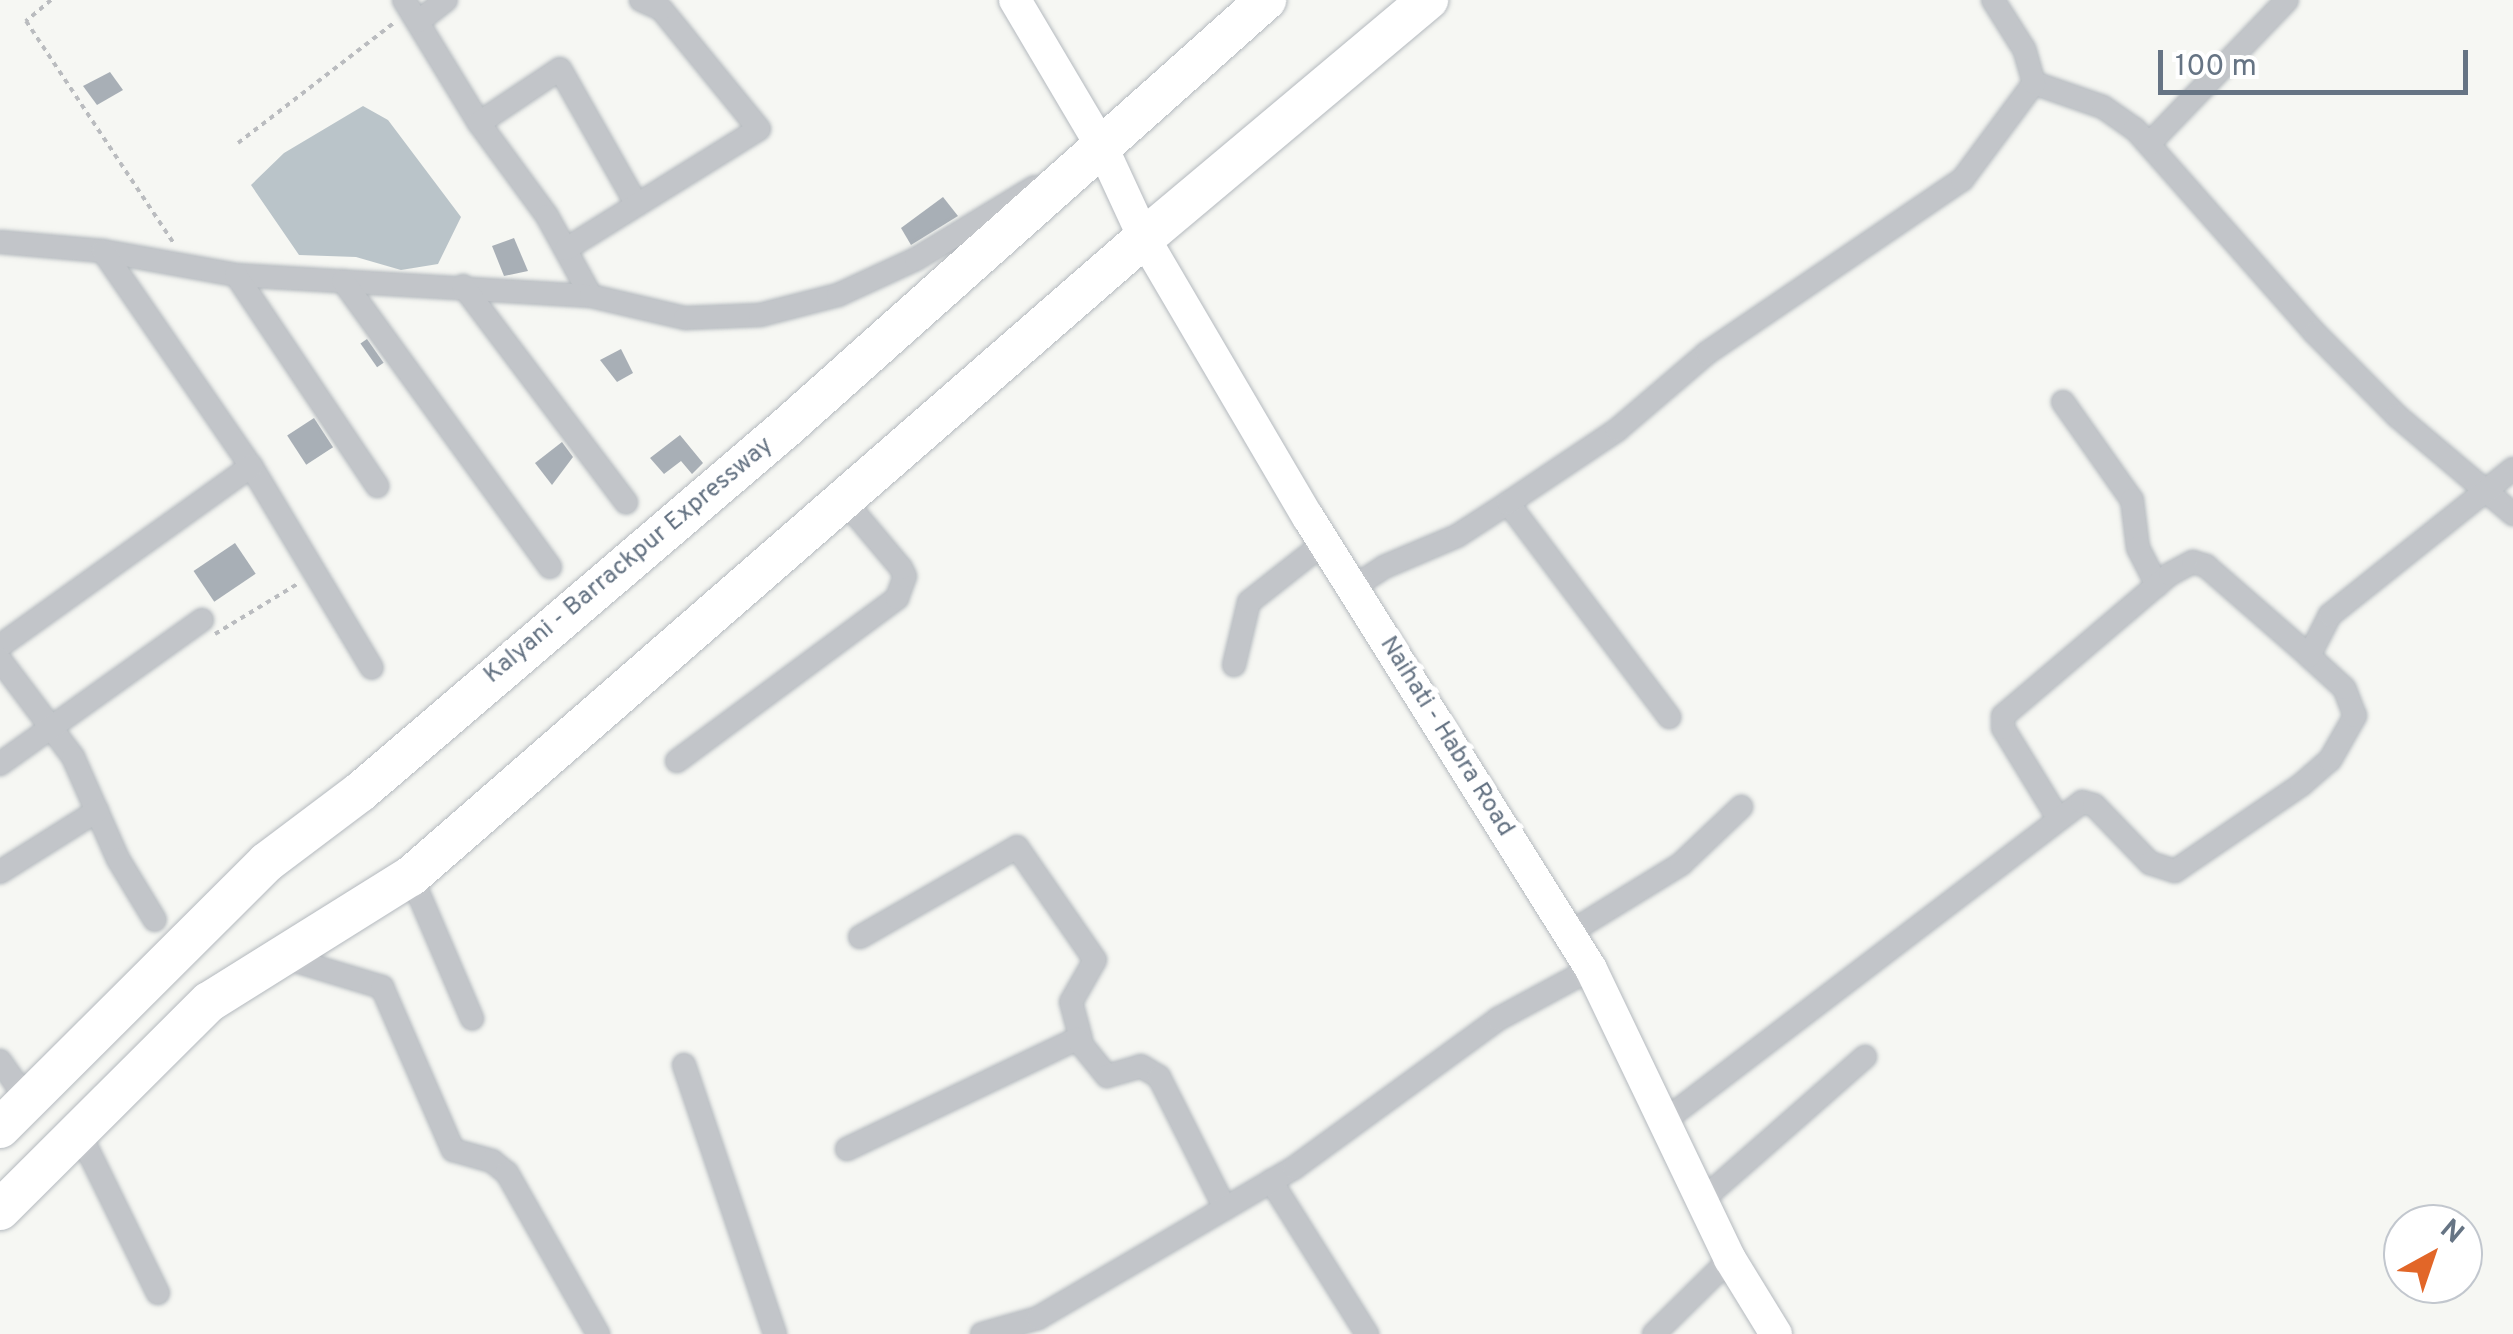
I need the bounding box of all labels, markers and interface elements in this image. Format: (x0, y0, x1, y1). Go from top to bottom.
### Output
scale bar (2163, 30, 2473, 92)
text: 100 m (2175, 49, 2257, 86)
street label: Kalyani - Barrackpur Expressway (478, 431, 780, 691)
street label: Naihati - Habra Road (1372, 631, 1520, 843)
north arrow (2383, 1204, 2483, 1304)
text: N (2432, 1212, 2470, 1253)

